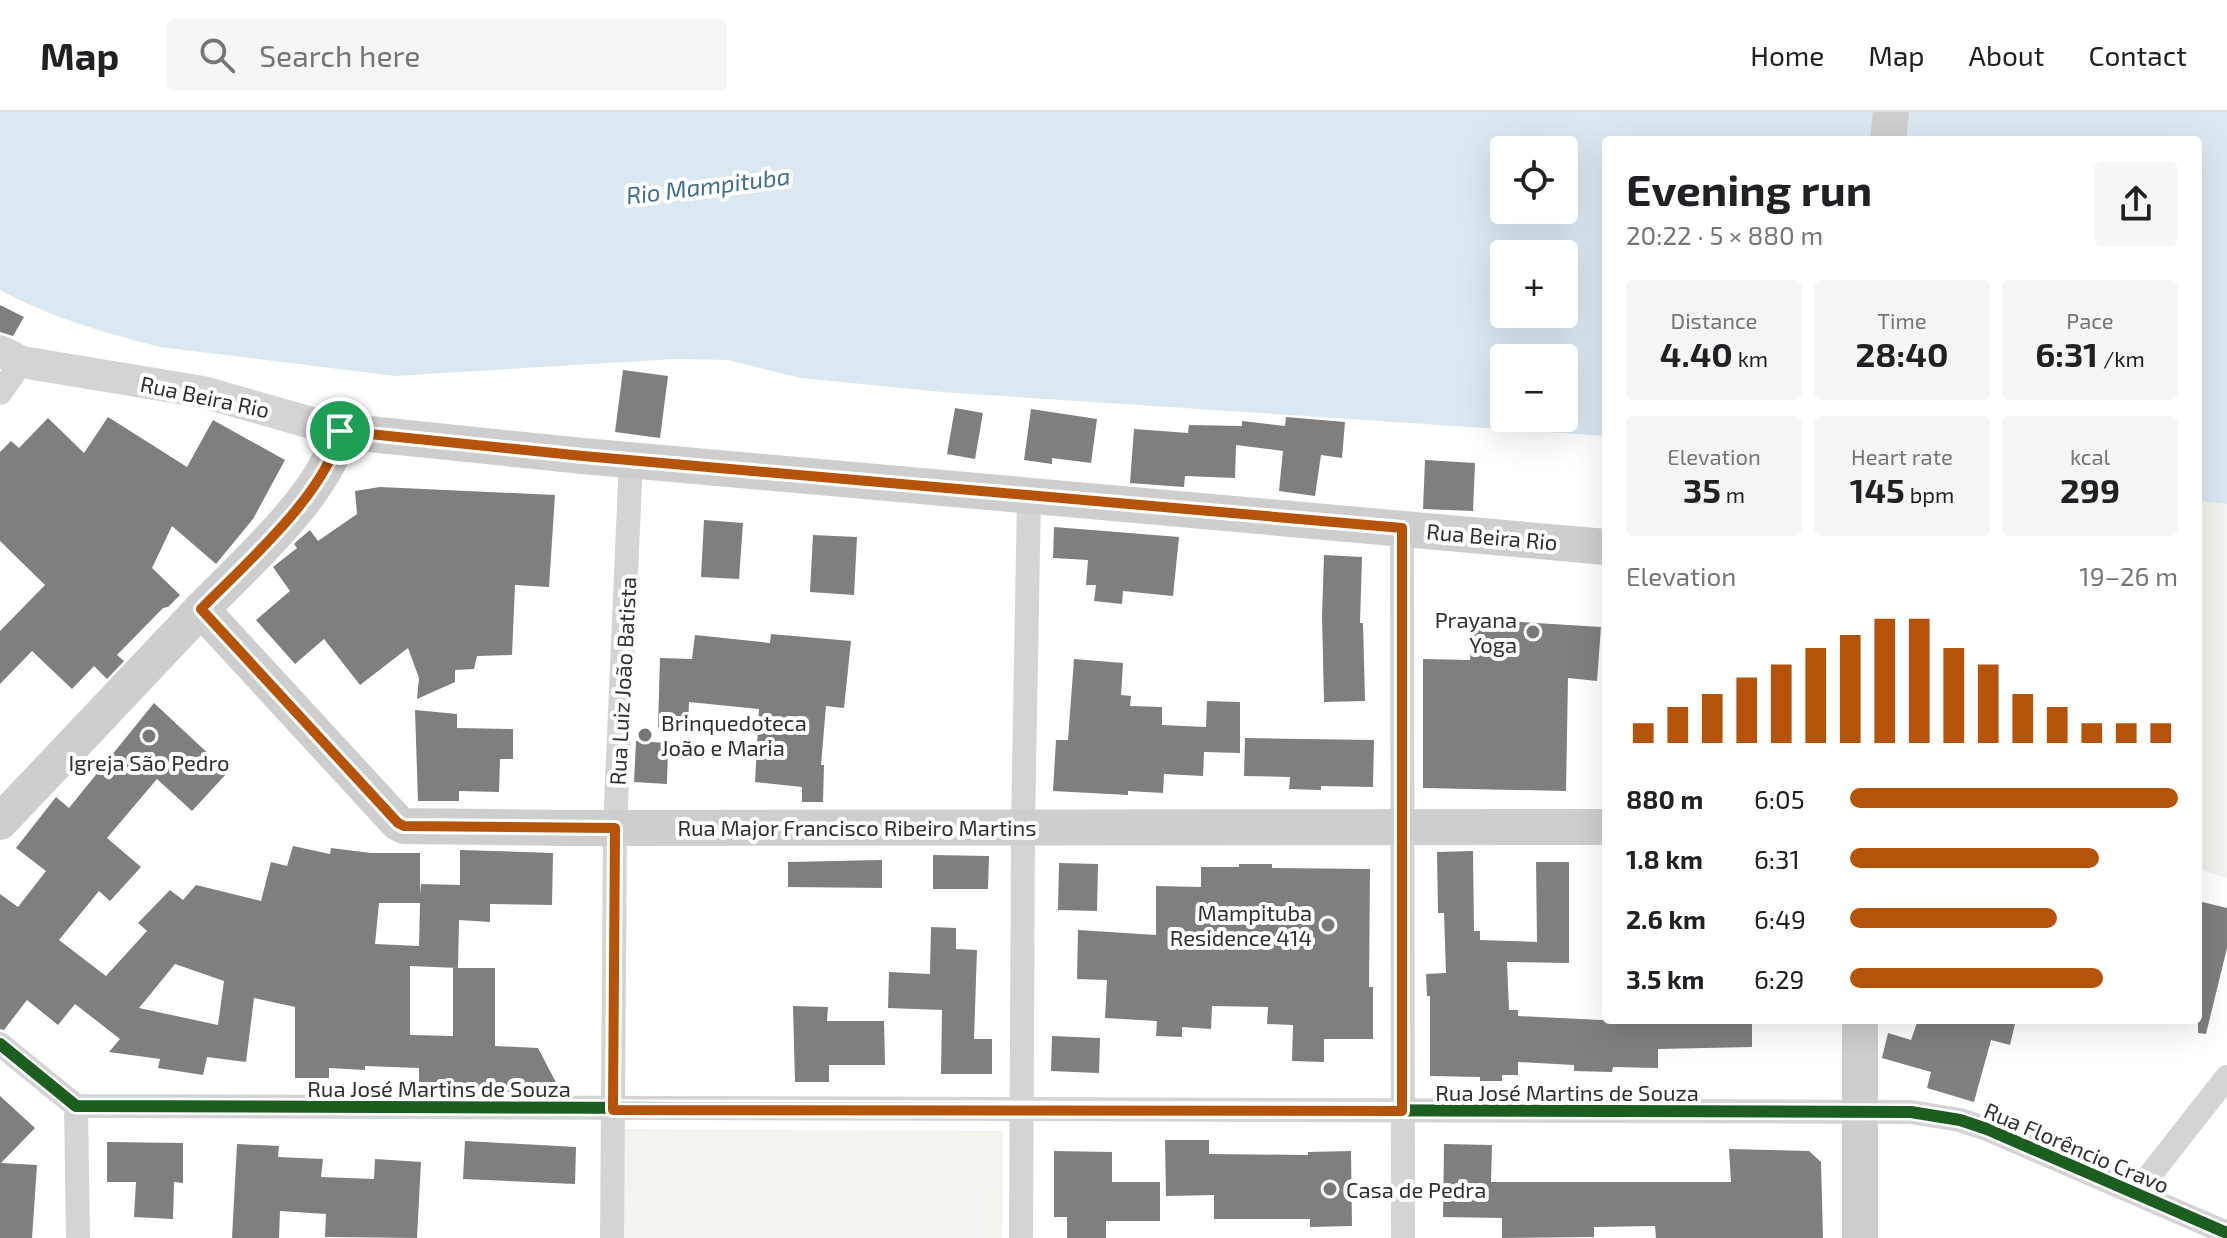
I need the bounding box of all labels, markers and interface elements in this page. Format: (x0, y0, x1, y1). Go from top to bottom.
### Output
search box (167, 19, 727, 91)
text: Map (40, 32, 119, 78)
icon: search (195, 33, 239, 77)
text: Search here (259, 37, 420, 73)
text: Home (1750, 38, 1824, 72)
text: Map (1868, 38, 1925, 72)
text: About (1969, 38, 2044, 72)
text: Contact (2088, 38, 2187, 72)
map controls (1490, 136, 1578, 432)
button: locate (1490, 136, 1578, 224)
water label: Rio Mampituba (624, 161, 792, 209)
text: Evening run (1626, 162, 1872, 215)
button: share (2094, 162, 2178, 246)
text: 20:22 · 5 × 880 m (1626, 219, 1823, 250)
button: + (1490, 240, 1578, 328)
text: Distance (1671, 307, 1757, 333)
text: Time (1877, 307, 1927, 333)
text: Pace (2066, 307, 2114, 333)
text: 4.40 (1660, 333, 1733, 374)
text: 28:40 (1856, 333, 1948, 374)
text: 6:31 (2035, 333, 2098, 374)
button: − (1490, 344, 1578, 432)
text: km (1733, 345, 1768, 371)
text: /km (2098, 345, 2145, 371)
street label: Rua Beira Rio (138, 370, 272, 422)
pin (306, 397, 374, 465)
icon: arrive (318, 409, 362, 453)
text: Elevation (1667, 443, 1761, 469)
text: Heart rate (1851, 443, 1953, 469)
text: kcal (2070, 443, 2110, 469)
text: 35 (1683, 469, 1721, 510)
text: 145 (1850, 469, 1905, 510)
text: 299 (2060, 469, 2120, 510)
text: m (1721, 481, 1745, 507)
text: bpm (1905, 481, 1954, 507)
street label: Rua Beira Rio (1425, 517, 1559, 555)
text: Elevation (1626, 560, 1736, 591)
text: 19–26 m (2079, 560, 2178, 591)
street label: Rua Luiz João Batista (604, 576, 640, 786)
place label: Prayana Yoga (1435, 606, 1517, 657)
marker: Prayana Yoga (1524, 623, 1542, 641)
place label: Brinquedoteca João e Maria (661, 709, 807, 760)
marker: Brinquedoteca João e Maria (636, 726, 654, 744)
marker: Igreja São Pedro (140, 727, 158, 745)
place label: Igreja São Pedro (69, 749, 230, 776)
text: 880 m (1626, 783, 1703, 814)
text: 6:05 (1754, 783, 1805, 814)
street label: Rua Major Francisco Ribeiro Martins (677, 814, 1037, 841)
text: 1.8 km (1626, 843, 1703, 874)
text: 6:31 (1754, 843, 1800, 874)
place label: Mampituba Residence 414 (1170, 899, 1312, 950)
text: 2.6 km (1626, 903, 1706, 934)
text: 6:49 (1754, 903, 1806, 934)
marker: Mampituba Residence 414 (1319, 916, 1337, 934)
text: 3.5 km (1626, 963, 1705, 994)
text: 6:29 (1754, 963, 1805, 994)
street label: Rua José Martins de Souza (307, 1075, 571, 1101)
street label: Rua José Martins de Souza (1435, 1079, 1699, 1105)
street label: Rua Florêncio Cravo (1981, 1096, 2173, 1198)
place label: Casa de Pedra (1346, 1176, 1486, 1202)
marker: Casa de Pedra (1321, 1180, 1339, 1198)

